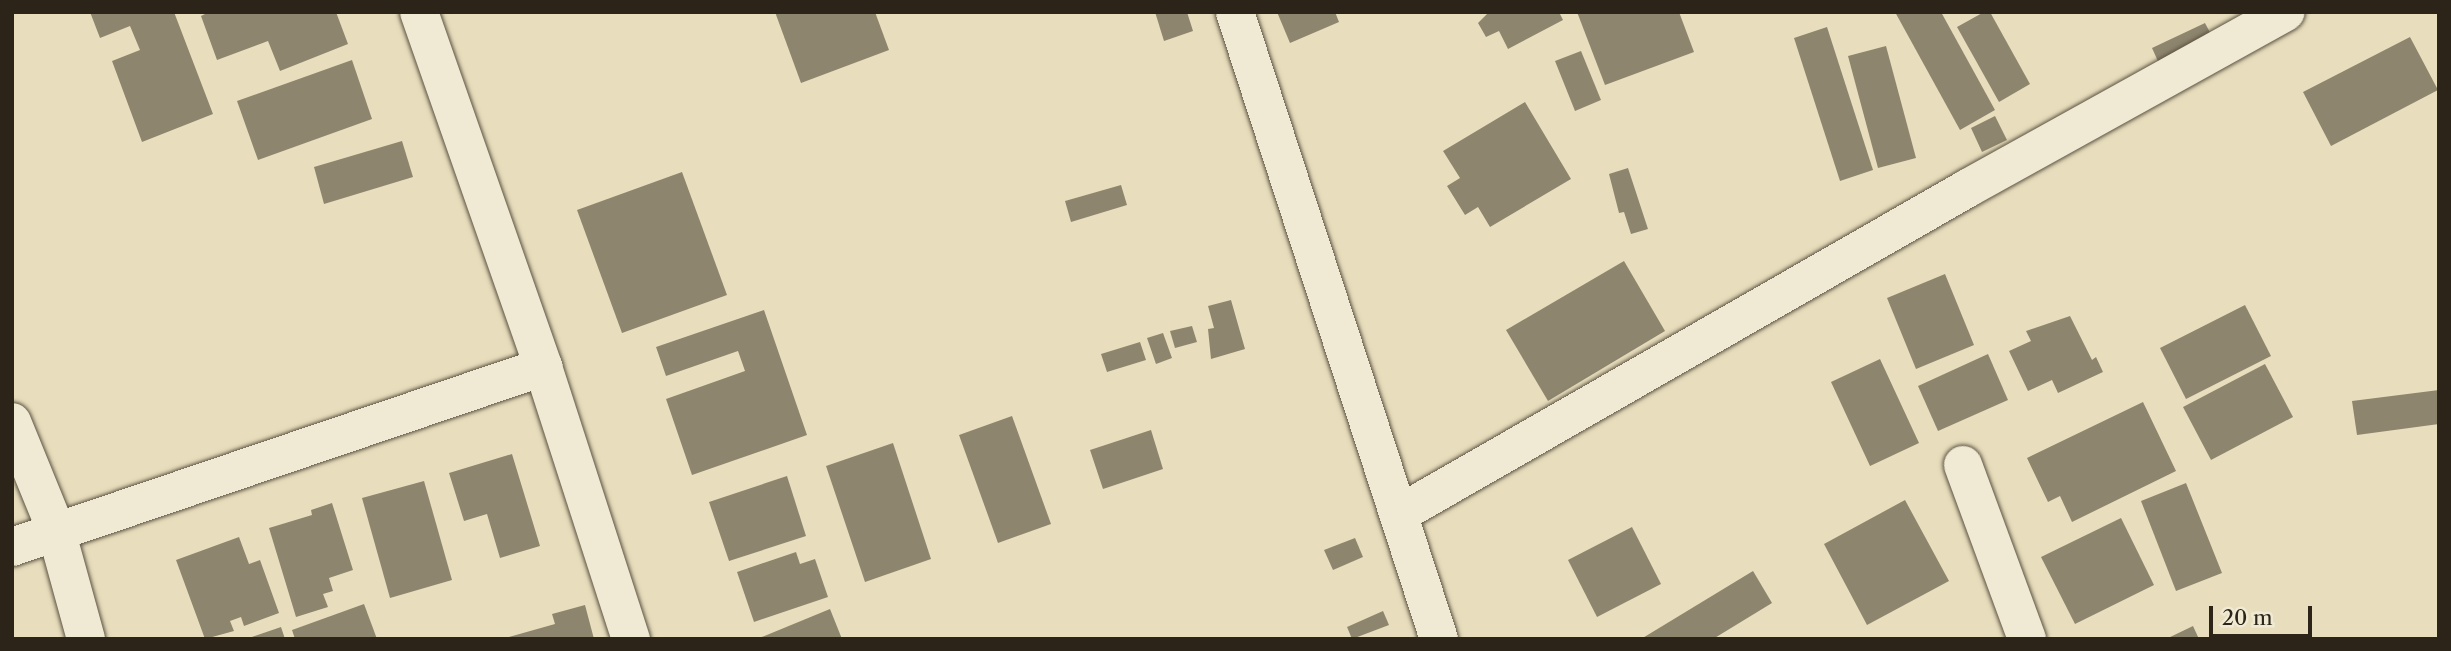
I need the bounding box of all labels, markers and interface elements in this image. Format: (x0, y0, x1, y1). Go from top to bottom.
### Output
scale bar (2213, 592, 2316, 636)
text: 20 m (2222, 605, 2273, 630)

